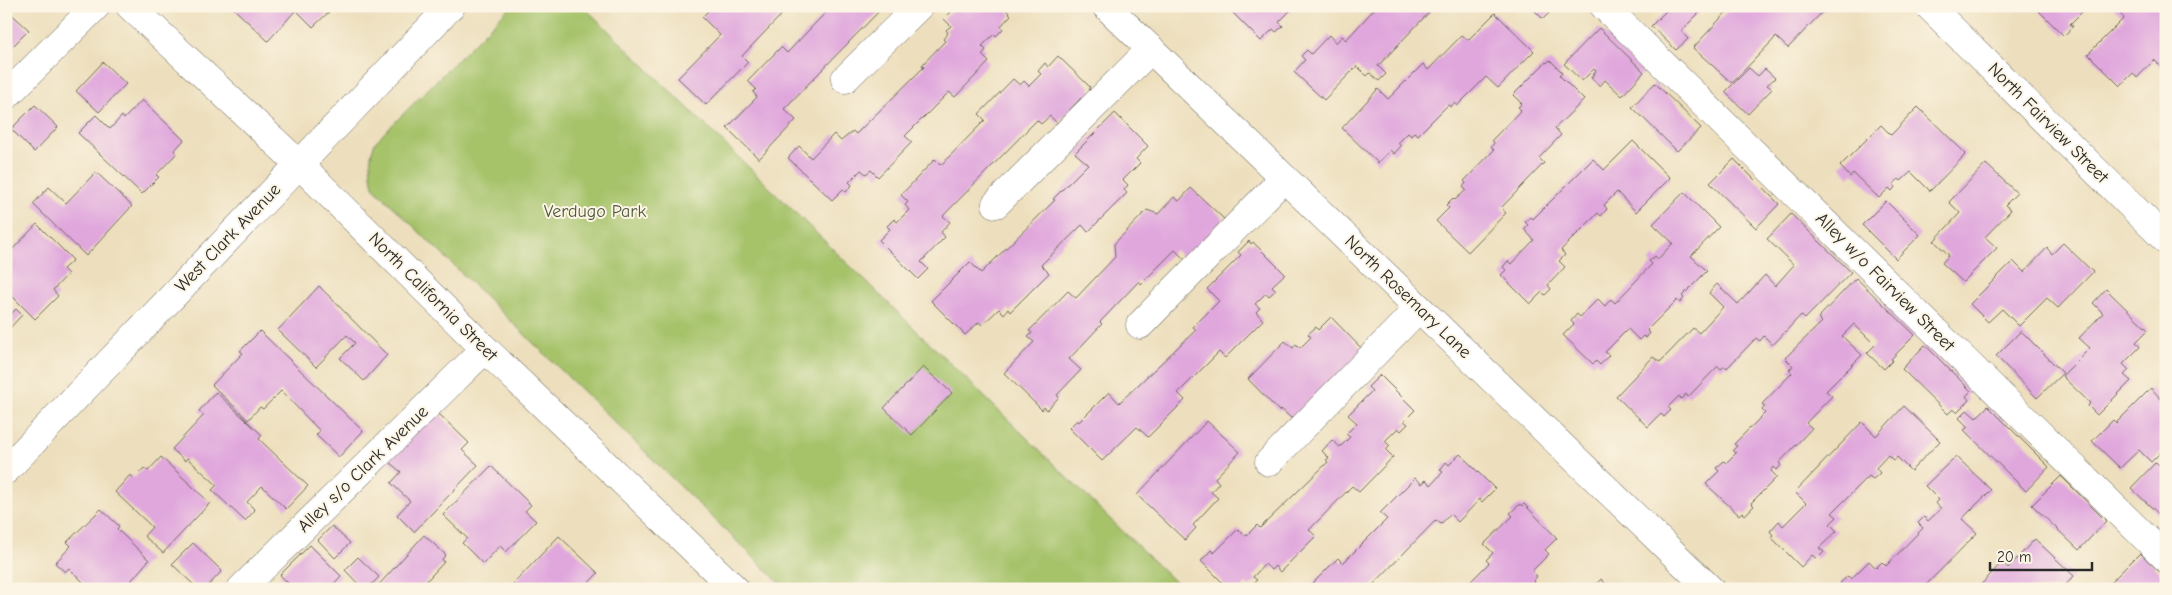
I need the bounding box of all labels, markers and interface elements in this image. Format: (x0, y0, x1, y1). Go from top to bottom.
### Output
street label: North Fairview Street (1983, 58, 2113, 188)
street label: West Clark Avenue (171, 179, 285, 297)
park label: Verdugo Park (544, 201, 647, 222)
street label: Alley w/o Fairview Street (1811, 208, 1959, 356)
street label: North California Street (364, 228, 502, 366)
street label: North Rosemary Lane (1340, 231, 1476, 363)
street label: Alley s/o Clark Avenue (293, 401, 433, 537)
scale bar (1990, 540, 2092, 572)
text: 20 m (1997, 548, 2031, 566)

